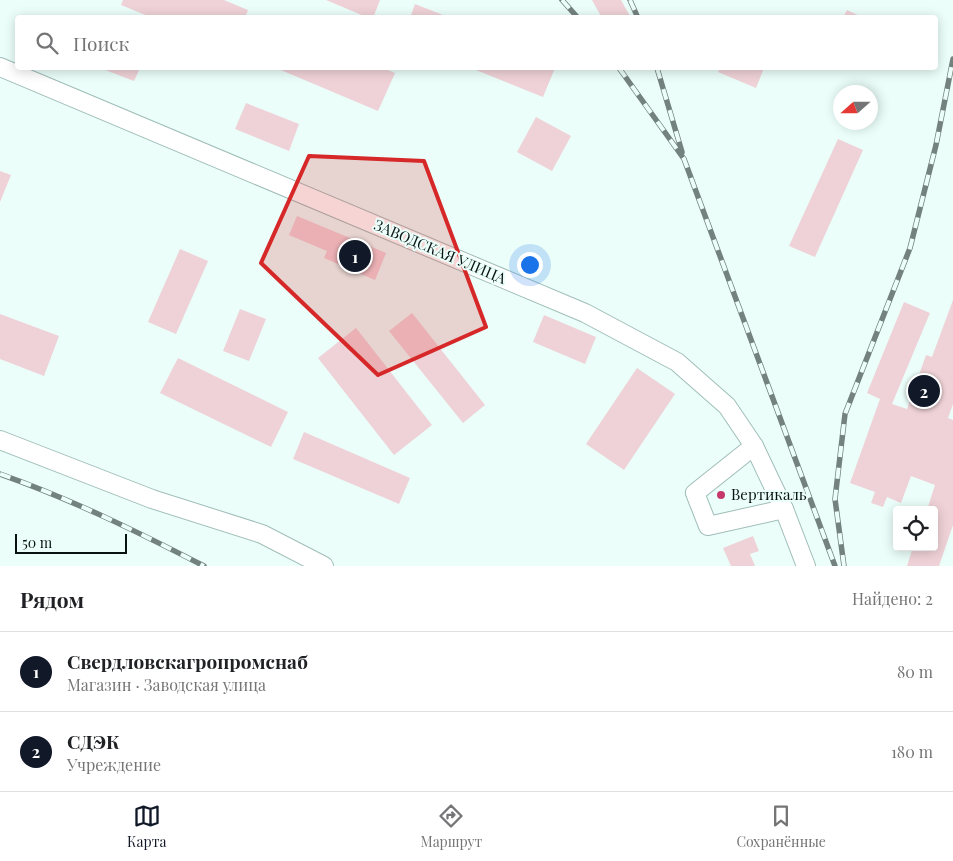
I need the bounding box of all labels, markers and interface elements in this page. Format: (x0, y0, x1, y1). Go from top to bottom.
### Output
search box (15, 15, 938, 70)
icon: search (33, 29, 61, 57)
text: Поиск (73, 30, 129, 56)
north arrow (833, 85, 878, 130)
street label: ЗАВОДСКАЯ УЛИЦА (371, 214, 510, 288)
pin: 1 (339, 237, 371, 275)
your location (517, 252, 543, 278)
pin: 2 (908, 372, 940, 410)
place label: Вертикаль (731, 484, 807, 504)
marker: Вертикаль (715, 489, 727, 501)
map controls (893, 506, 938, 551)
button: locate (893, 506, 938, 551)
scale bar (15, 531, 128, 554)
text: 50 m (22, 533, 52, 552)
text: Рядом (20, 585, 84, 613)
text: Найдено: 2 (852, 588, 933, 609)
text: Свердловскагропромснаб (67, 648, 308, 674)
text: 1 (33, 661, 39, 682)
text: 80 m (897, 661, 933, 682)
text: Магазин · Заводская улица (67, 674, 266, 695)
text: СДЭК (67, 728, 120, 754)
text: 2 (32, 741, 40, 762)
text: 180 m (891, 741, 933, 762)
text: Учреждение (67, 754, 161, 775)
tab: Карта (127, 802, 166, 851)
tab: Маршрут (421, 802, 482, 851)
tab: Сохранённые (736, 802, 826, 851)

